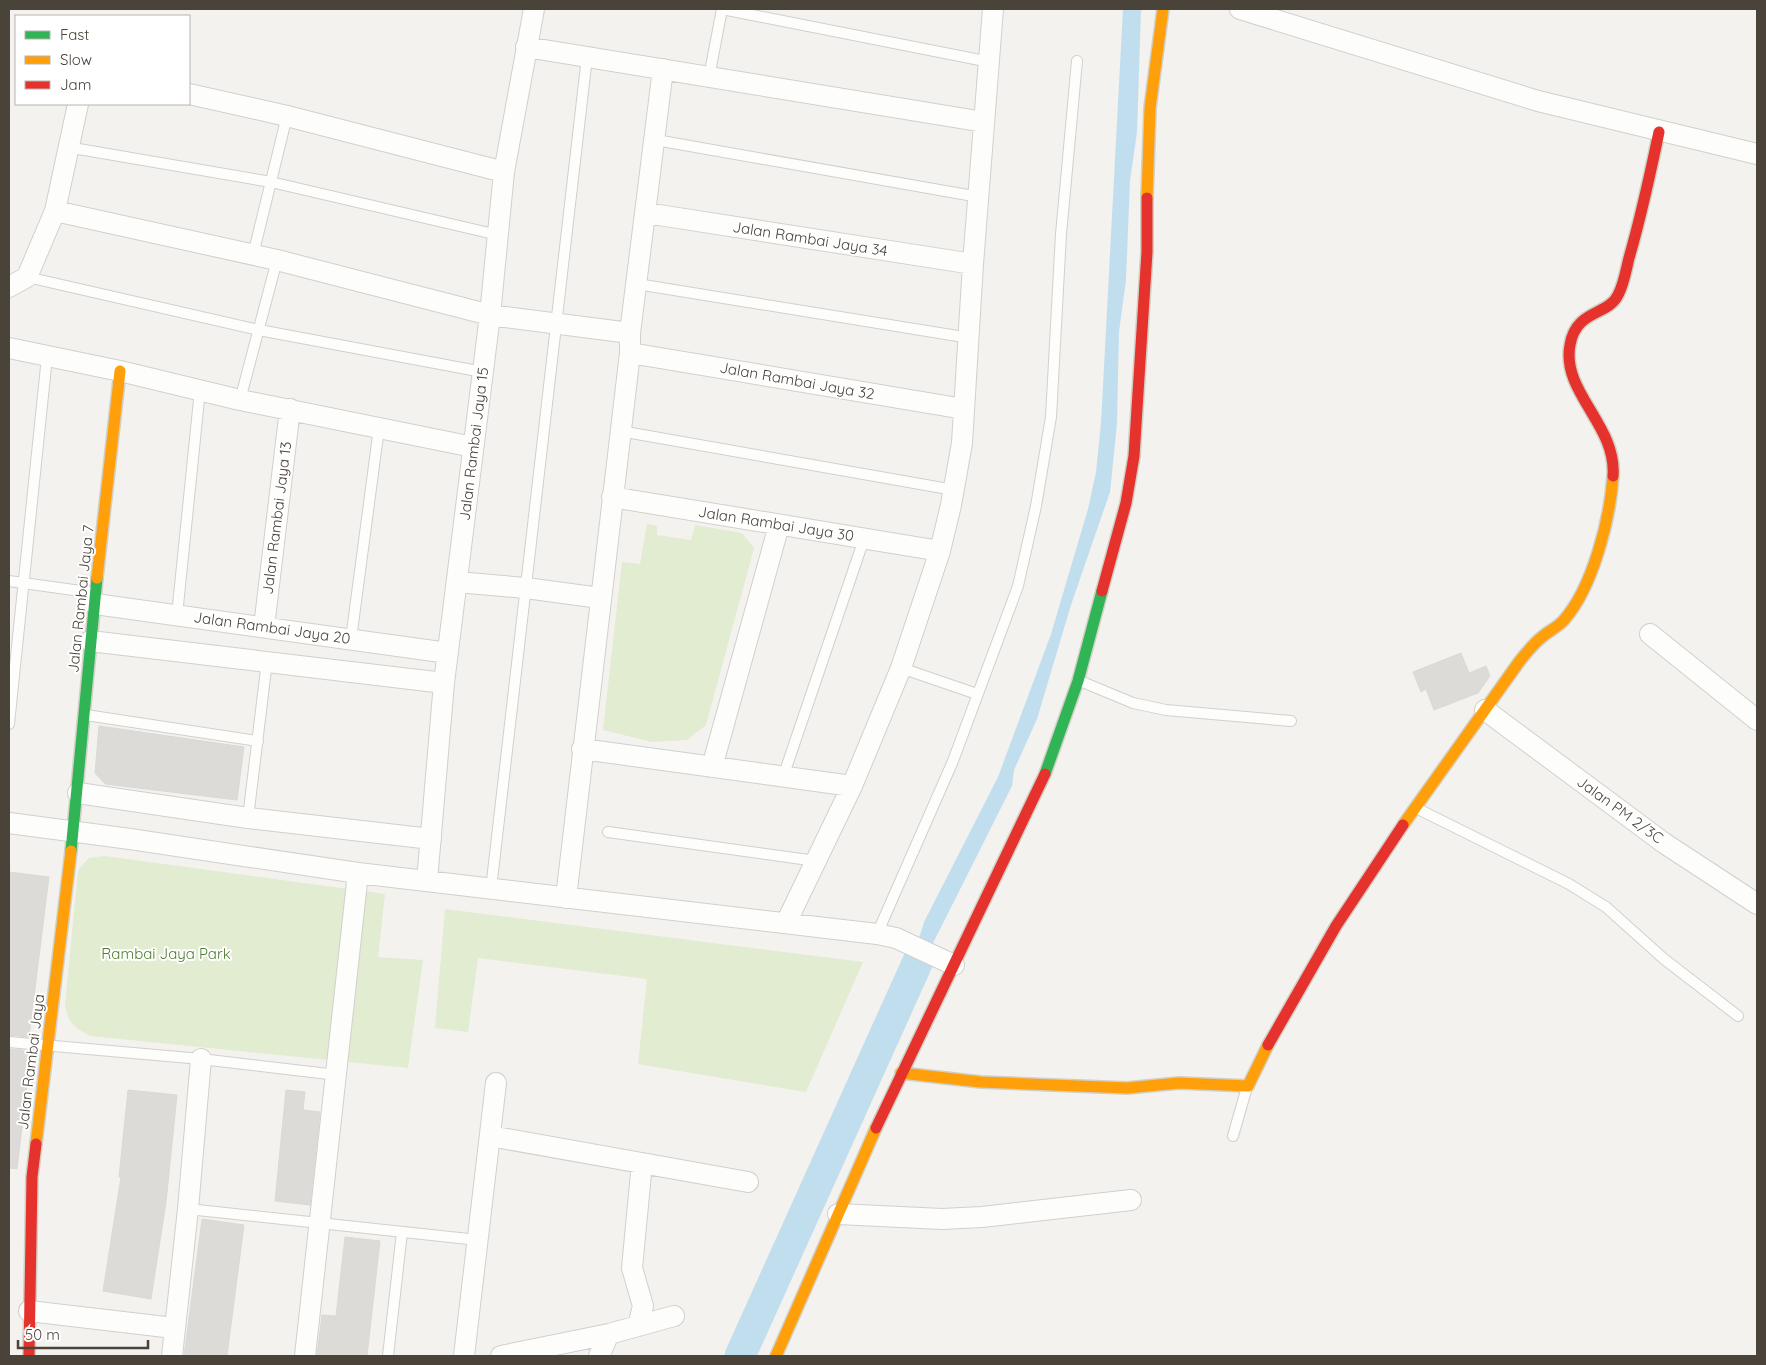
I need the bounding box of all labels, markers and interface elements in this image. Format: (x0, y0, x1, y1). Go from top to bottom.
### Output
legend (15, 15, 190, 105)
text: Fast (60, 25, 89, 44)
text: Slow (60, 50, 92, 69)
text: Jam (60, 75, 91, 94)
street label: Jalan Rambai Jaya 34 (731, 217, 889, 260)
street label: Jalan Rambai Jaya 32 (718, 358, 876, 403)
street label: Jalan Rambai Jaya 15 (455, 366, 492, 522)
street label: Jalan Rambai Jaya 13 (258, 440, 295, 596)
street label: Jalan Rambai Jaya 30 (697, 502, 855, 545)
street label: Jalan Rambai Jaya 7 (63, 524, 98, 674)
street label: Jalan Rambai Jaya 20 (193, 607, 352, 648)
street label: Jalan PM 2/3C (1573, 772, 1667, 847)
park label: Rambai Jaya Park (101, 944, 231, 963)
street label: Jalan Rambai Jaya (13, 993, 48, 1131)
scale bar (18, 1318, 148, 1350)
text: 50 m (25, 1325, 60, 1344)

